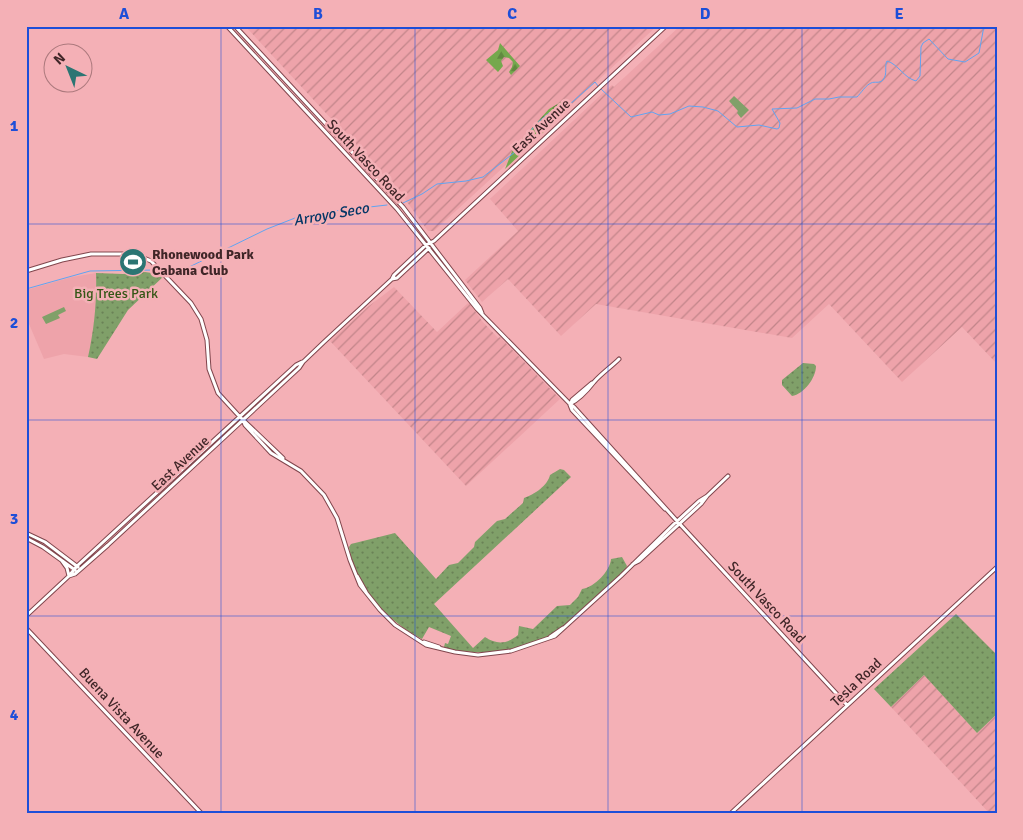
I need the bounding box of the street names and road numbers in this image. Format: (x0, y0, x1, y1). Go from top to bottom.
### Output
street label: East Avenue (509, 95, 574, 157)
street label: South Vasco Road (323, 116, 408, 205)
street label: East Avenue (148, 432, 213, 494)
street label: South Vasco Road (724, 558, 809, 647)
street label: Tesla Road (827, 655, 885, 710)
street label: Buena Vista Avenue (75, 664, 168, 762)

